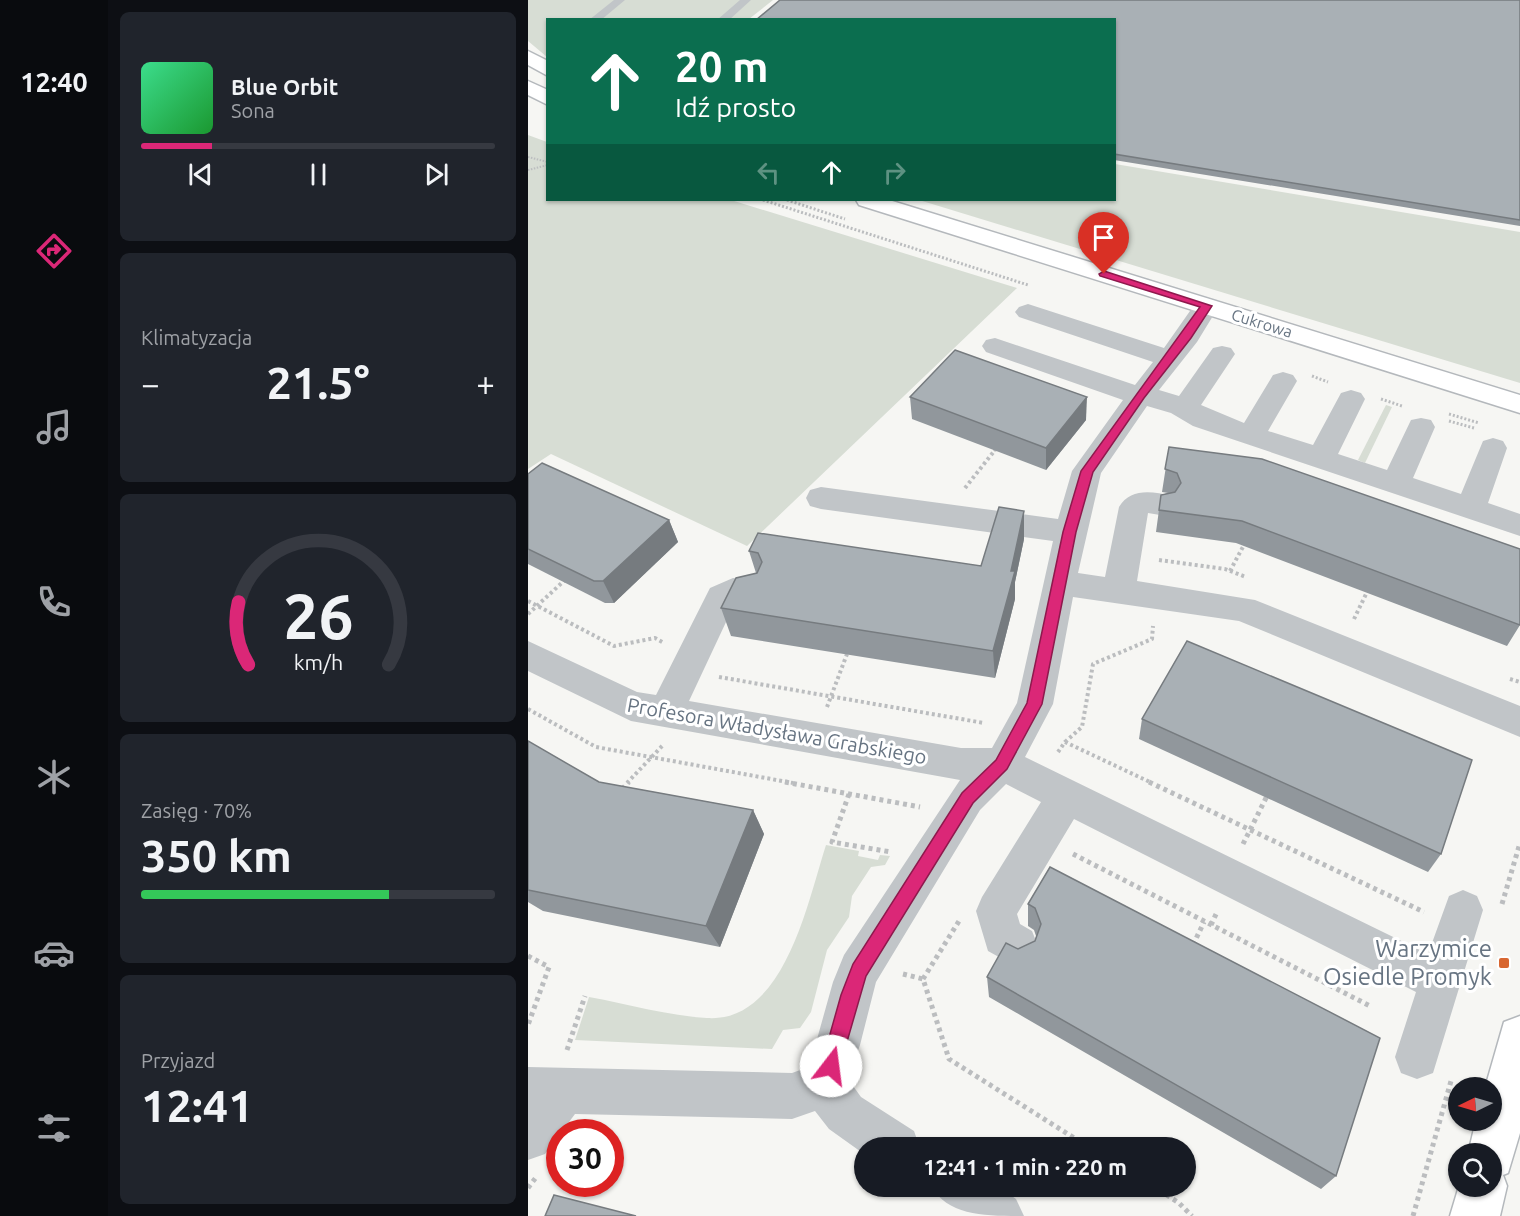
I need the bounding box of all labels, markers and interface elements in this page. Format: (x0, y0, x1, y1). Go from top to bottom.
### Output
icon: ahead (576, 42, 654, 120)
text: 20 m (675, 43, 769, 90)
text: 12:40 (20, 67, 88, 97)
text: Blue Orbit (231, 74, 338, 99)
text: Idź prosto (675, 92, 796, 122)
text: Sona (231, 99, 275, 122)
icon: left (752, 156, 785, 189)
icon: ahead (815, 156, 848, 189)
icon: right (878, 156, 911, 189)
icon: previous (184, 158, 217, 191)
icon: pause (302, 158, 335, 191)
icon: next (420, 158, 453, 191)
pin (1078, 212, 1129, 274)
icon: arrive (1087, 221, 1120, 254)
icon: directions (33, 230, 75, 272)
street label: Cukrowa (1229, 305, 1295, 341)
text: Klimatyzacja (141, 326, 252, 349)
text: 21.5° (266, 357, 370, 408)
text: − (141, 365, 160, 402)
text: + (476, 365, 495, 402)
icon: music (33, 406, 75, 448)
icon: phone (33, 581, 75, 623)
text: 26 (283, 581, 353, 651)
text: km/h (293, 650, 343, 674)
street label: Profesora Władysława Grabskiego (626, 693, 929, 768)
icon: climate (33, 756, 75, 798)
text: Zasięg · 70% (141, 799, 252, 822)
text: 350 km (141, 830, 292, 881)
icon: car (33, 932, 75, 974)
place label: Warzymice Osiedle Promyk (1323, 935, 1492, 990)
marker: Warzymice Osiedle Promyk (1497, 956, 1511, 970)
position arrow (799, 1034, 863, 1098)
text: Przyjazd (141, 1049, 215, 1072)
north arrow (1448, 1077, 1502, 1131)
map controls (1448, 1077, 1502, 1197)
text: 12:41 (141, 1080, 254, 1131)
icon: filters (33, 1107, 75, 1149)
speed limit sign: 30 (546, 1119, 624, 1197)
button: search (1448, 1143, 1502, 1197)
text: 12:41 · 1 min · 220 m (923, 1154, 1127, 1179)

